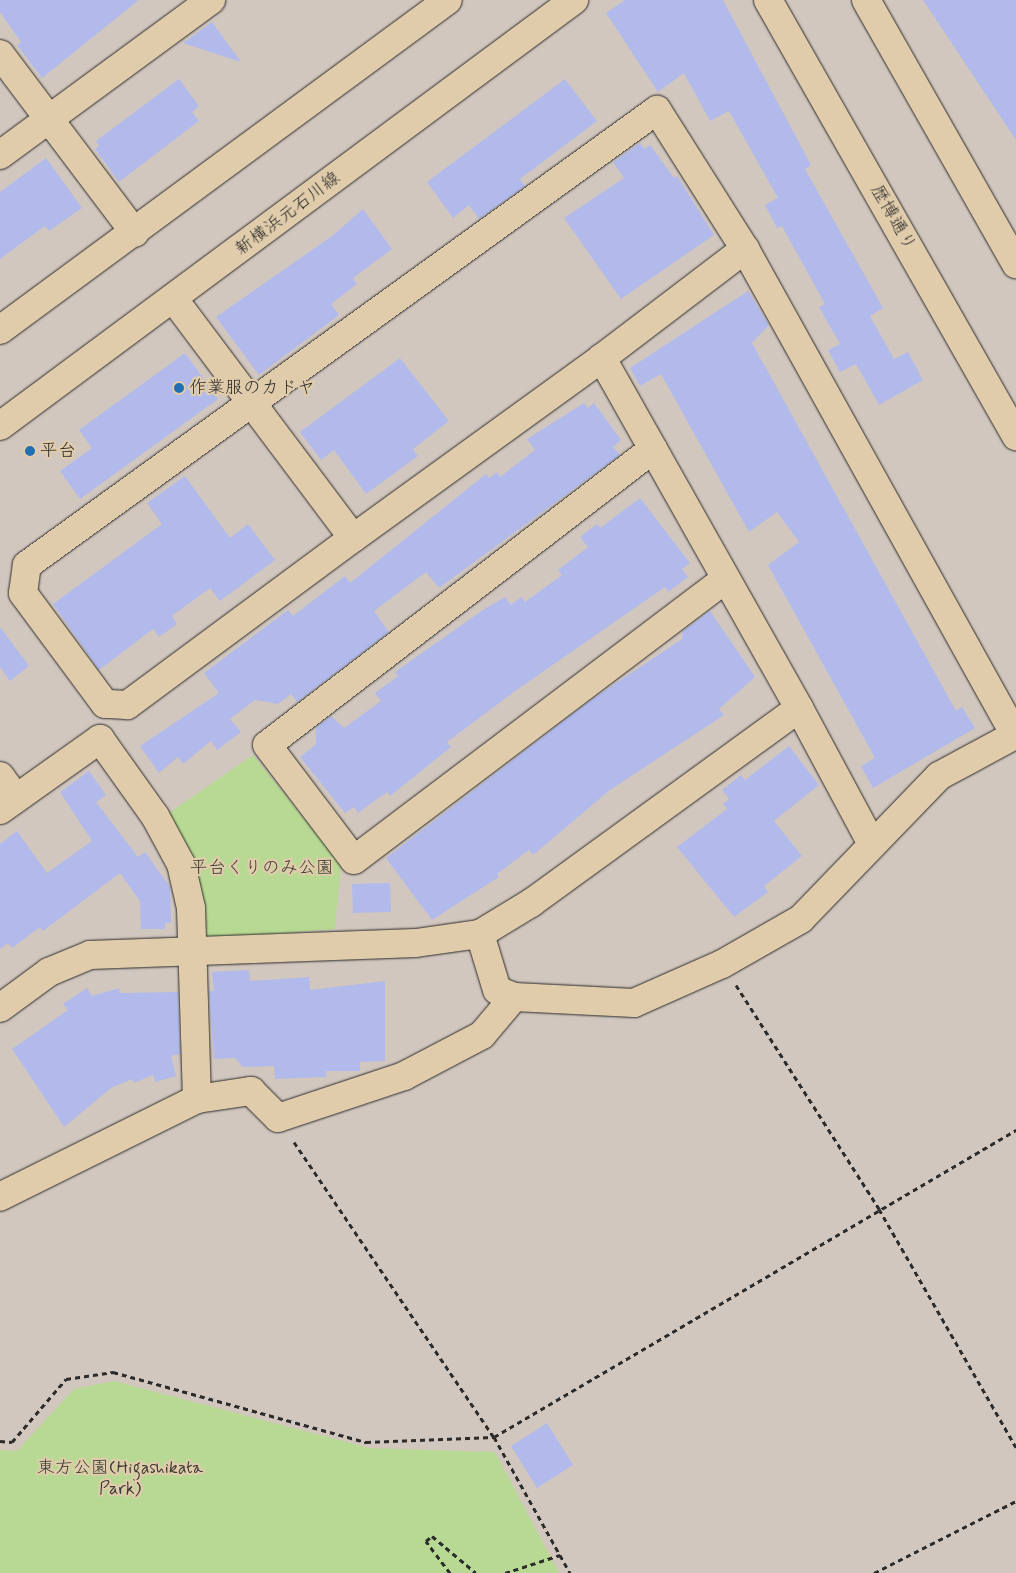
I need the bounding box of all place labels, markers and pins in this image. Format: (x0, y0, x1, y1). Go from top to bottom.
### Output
place label: 作業服のカドヤ (189, 377, 315, 399)
marker: 作業服のカドヤ (173, 382, 185, 394)
place label: 平台 (40, 440, 76, 462)
marker: 平台 (24, 445, 36, 457)

